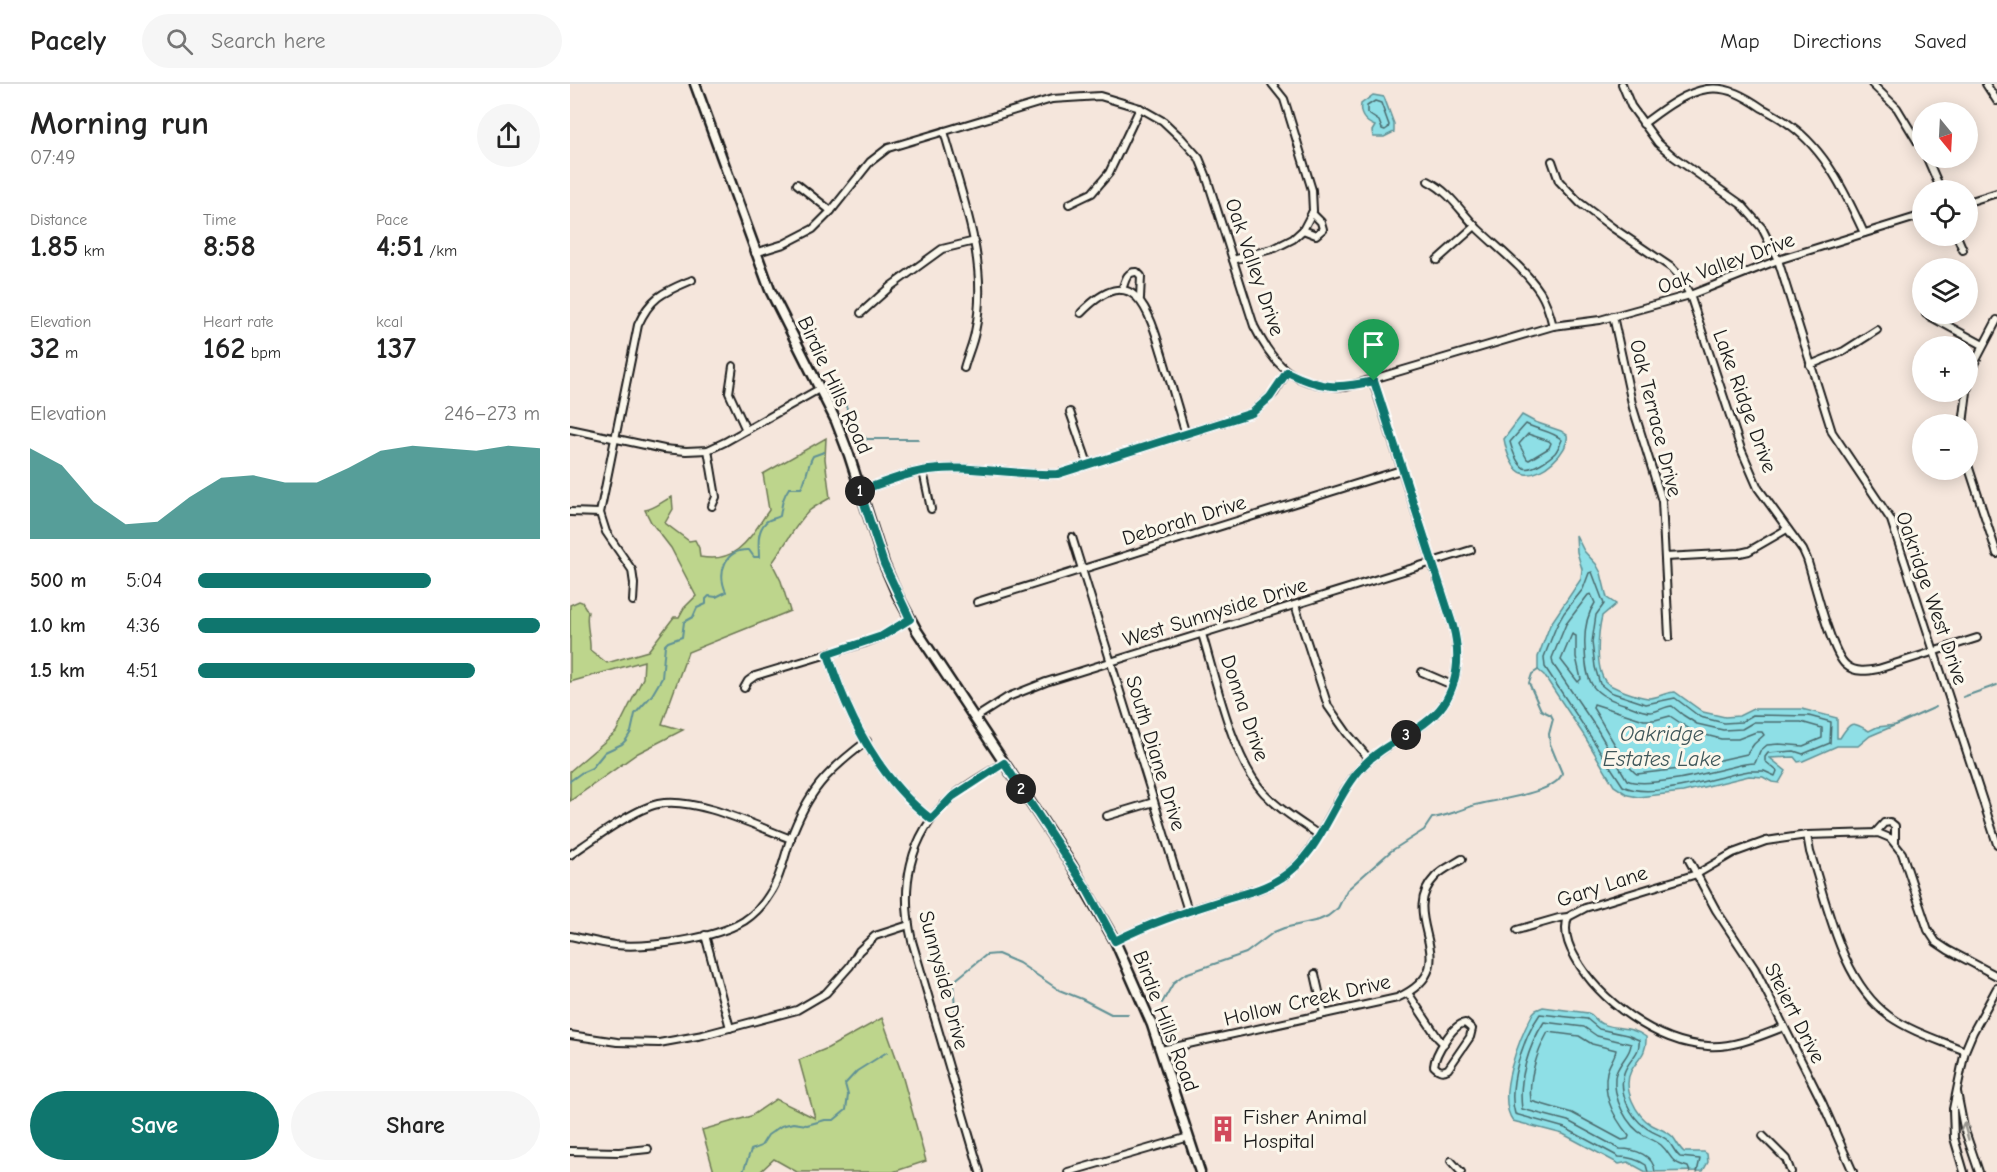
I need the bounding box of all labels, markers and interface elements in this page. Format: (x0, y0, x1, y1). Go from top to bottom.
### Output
search box (142, 14, 562, 68)
text: Pacely (30, 25, 106, 57)
icon: search (163, 25, 196, 58)
text: Search here (211, 28, 326, 54)
text: Map (1720, 29, 1760, 53)
text: Directions (1793, 29, 1882, 53)
text: Saved (1915, 29, 1967, 53)
north arrow (1912, 102, 1978, 168)
map controls (1912, 102, 1978, 480)
text: Morning run (30, 104, 209, 142)
button: share (477, 104, 540, 167)
text: 07:49 (30, 146, 76, 169)
button: locate (1912, 180, 1978, 246)
street label: Oak Valley Drive (1220, 195, 1290, 339)
text: Distance (30, 211, 87, 229)
text: Time (203, 211, 236, 229)
text: Pace (376, 211, 408, 229)
street label: Oak Valley Drive (1654, 227, 1798, 299)
text: 1.85 (30, 229, 79, 264)
text: 8:58 (203, 229, 256, 264)
text: 4:51 (376, 229, 424, 264)
text: km (79, 242, 105, 260)
text: /km (424, 242, 457, 260)
button: layers (1912, 258, 1978, 324)
street label: Birdie Hills Road (793, 312, 877, 458)
text: Elevation (30, 313, 91, 331)
text: Heart rate (203, 313, 274, 331)
text: kcal (376, 313, 403, 331)
pin (1348, 319, 1399, 381)
street label: Lake Ridge Drive (1708, 326, 1782, 476)
icon: arrive (1357, 328, 1390, 361)
text: 32 (30, 331, 60, 366)
text: 162 (203, 331, 245, 366)
text: 137 (376, 331, 416, 366)
button: + (1912, 336, 1978, 402)
street label: Oak Terrace Drive (1625, 337, 1687, 499)
text: m (60, 344, 78, 362)
text: bpm (245, 344, 281, 362)
text: Elevation (30, 402, 107, 425)
text: 246–273 m (444, 402, 540, 425)
button: − (1912, 414, 1978, 480)
pin: 1 (845, 476, 875, 506)
text: 1 (857, 482, 863, 500)
street label: Deborah Drive (1119, 490, 1249, 550)
street label: Oakridge West Drive (1891, 508, 1973, 688)
text: 500 m (30, 569, 87, 592)
text: 5:04 (126, 569, 162, 592)
street label: West Sunnyside Drive (1120, 573, 1310, 651)
text: 1.0 km (30, 614, 86, 637)
text: 4:36 (126, 614, 160, 637)
street label: Donna Drive (1216, 652, 1274, 764)
text: 1.5 km (30, 659, 85, 682)
text: 4:51 (126, 659, 158, 682)
street label: South Diane Drive (1121, 673, 1191, 833)
pin: 3 (1391, 720, 1421, 750)
water label: Oakridge Estates Lake (1603, 721, 1721, 772)
text: 3 (1402, 726, 1410, 744)
pin: 2 (1006, 774, 1036, 804)
text: 2 (1017, 780, 1025, 798)
street label: Gary Lane (1554, 860, 1650, 912)
street label: Sunnyside Drive (914, 908, 974, 1052)
street label: Birdie Hills Road (1128, 947, 1204, 1095)
street label: Steiert Drive (1759, 959, 1831, 1067)
street label: Hollow Creek Drive (1221, 969, 1393, 1031)
button: Save (30, 1091, 279, 1160)
button: Share (291, 1091, 540, 1160)
place label: Fisher Animal Hospital (1243, 1105, 1367, 1153)
building icon: Fisher Animal Hospital (1208, 1114, 1238, 1144)
one-way arrow (1959, 1122, 1971, 1141)

